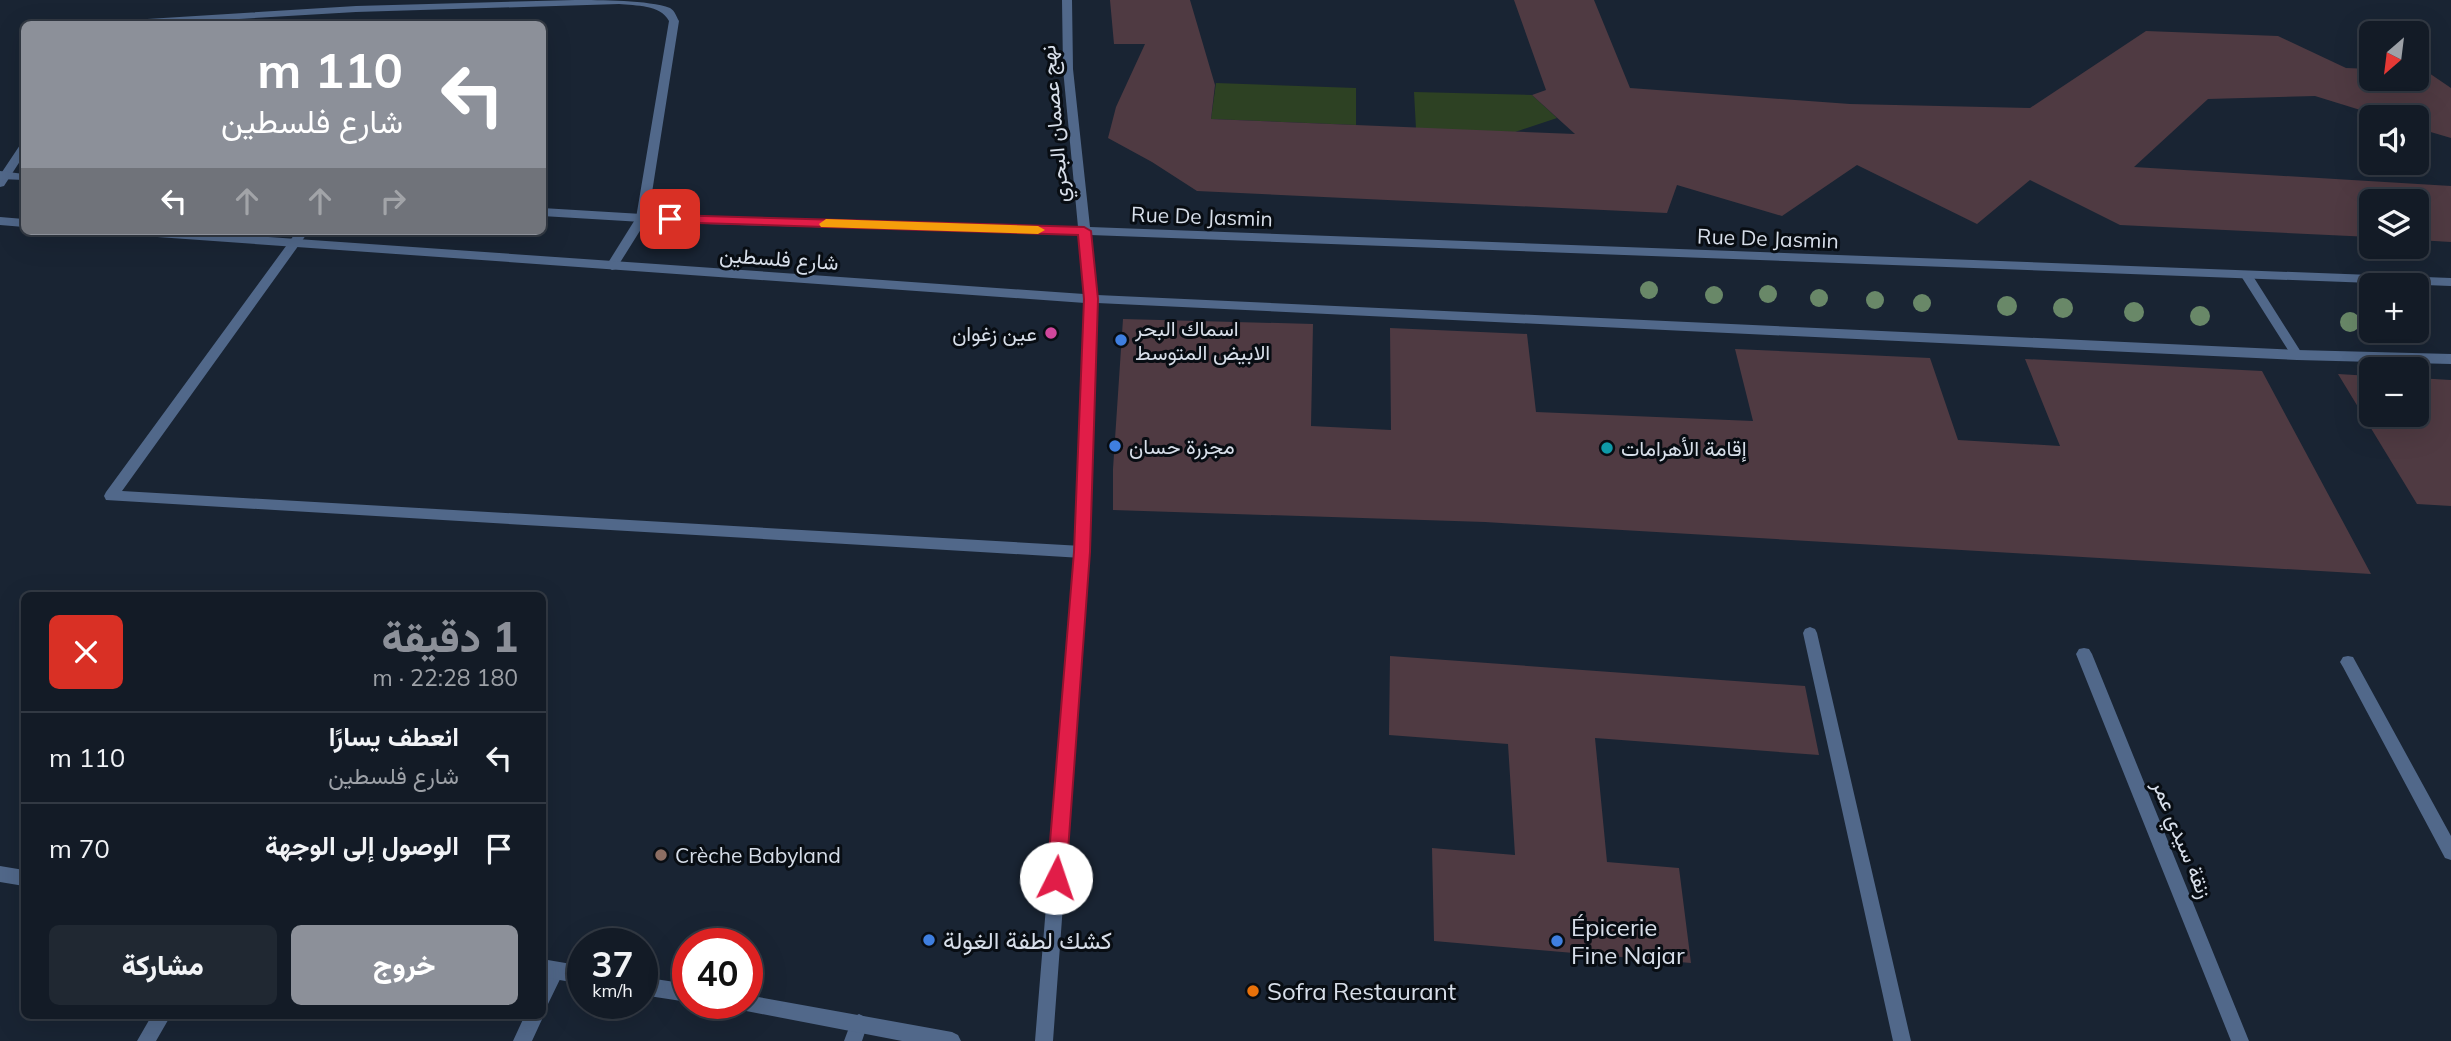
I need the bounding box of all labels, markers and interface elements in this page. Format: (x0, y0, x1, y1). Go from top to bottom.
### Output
north arrow (2359, 21, 2429, 91)
map controls (2359, 21, 2429, 427)
text: 110 m (257, 39, 403, 100)
street label: نهج عصمان البحري (1034, 44, 1079, 204)
icon: left (427, 49, 518, 140)
text: شارع فلسطين (221, 101, 403, 141)
button: sound (2359, 105, 2429, 175)
icon: left (155, 182, 193, 220)
icon: ahead (228, 182, 266, 220)
icon: ahead (301, 182, 339, 220)
icon: right (374, 182, 412, 220)
pin (640, 189, 700, 249)
button: layers (2359, 189, 2429, 259)
icon: arrive (651, 200, 689, 238)
street label: Rue De Jasmin (1131, 201, 1273, 231)
street label: Rue De Jasmin (1697, 223, 1839, 253)
street label: شارع فلسطين (718, 241, 839, 277)
button: + (2359, 273, 2429, 343)
place label: اسماك البحر الابيض المتوسط (1134, 315, 1270, 366)
place label: عين زغوان (952, 320, 1037, 347)
marker: عين زغوان (1043, 325, 1059, 341)
marker: اسماك البحر الابيض المتوسط (1113, 332, 1129, 348)
button: − (2359, 357, 2429, 427)
place label: مجزرة حسان (1129, 433, 1235, 460)
place label: إقامة الأهرامات (1621, 435, 1747, 463)
marker: مجزرة حسان (1107, 438, 1123, 454)
marker: إقامة الأهرامات (1599, 440, 1615, 456)
text: 1 دقيقة (381, 610, 518, 663)
button: close (49, 615, 123, 689)
text: 180 m · 22:28 (373, 663, 518, 692)
text: انعطف يسارًا (329, 720, 459, 753)
icon: left (480, 739, 518, 777)
text: 110 m (49, 741, 125, 774)
text: شارع فلسطين (328, 761, 459, 790)
street label: زنقة سيدي عمر (2142, 775, 2219, 904)
text: الوصول إلى الوجهة (265, 829, 459, 862)
icon: arrive (480, 830, 518, 868)
text: 70 m (49, 832, 110, 865)
position arrow (1019, 841, 1093, 915)
place label: Crèche Babyland (675, 842, 841, 868)
marker: Crèche Babyland (653, 847, 669, 863)
place label: Épicerie Fine Najar (1571, 912, 1685, 970)
button: مشاركة (49, 925, 277, 1005)
button: خروج (291, 925, 518, 1005)
place label: كشك لطفة الغولة (943, 925, 1112, 956)
speed limit sign: 40 (672, 928, 763, 1019)
marker: كشك لطفة الغولة (921, 932, 937, 948)
marker: Épicerie Fine Najar (1549, 933, 1565, 949)
text: 37 (591, 942, 634, 986)
place label: Sofra Restaurant (1267, 976, 1456, 1006)
text: km/h (592, 979, 633, 1002)
marker: Sofra Restaurant (1245, 983, 1261, 999)

